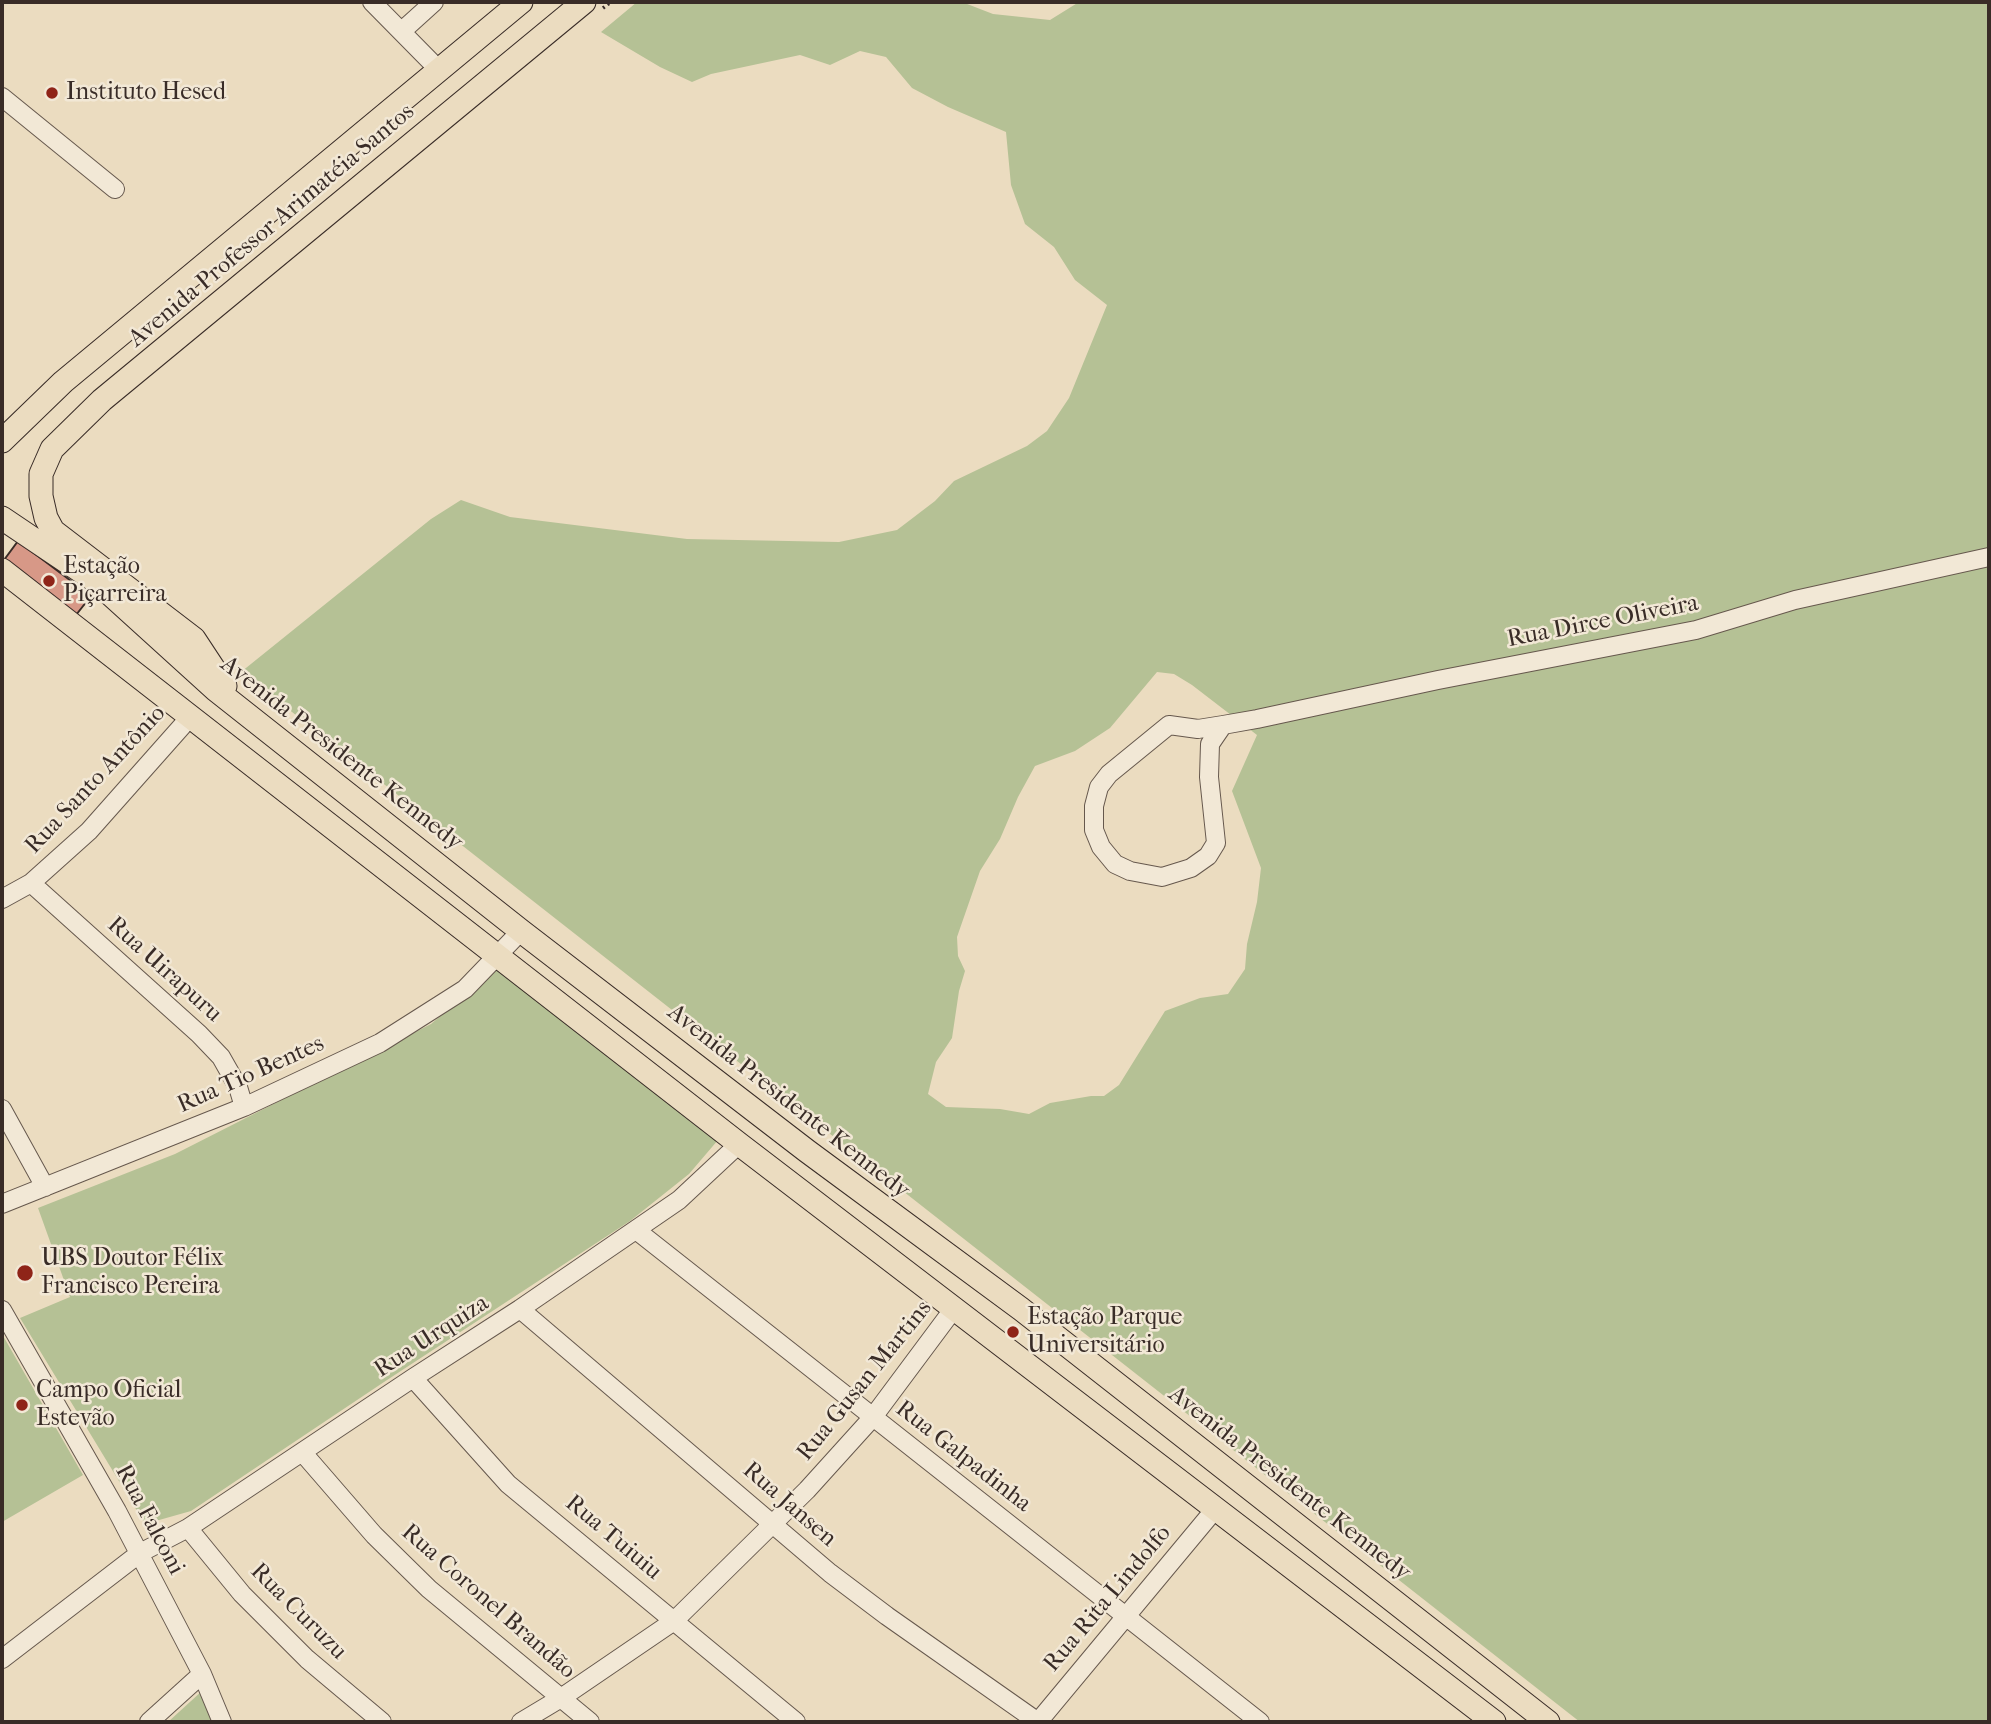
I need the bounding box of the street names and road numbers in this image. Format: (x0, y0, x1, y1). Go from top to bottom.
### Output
street label: Avenida Professor Arimatéia Santos (123, 98, 421, 354)
street label: Rua Dirce Oliveira (1505, 589, 1701, 655)
street label: Avenida Presidente Kennedy (214, 651, 468, 857)
street label: Rua Santo Antônio (20, 700, 172, 860)
street label: Rua Uirapuru (101, 911, 227, 1029)
street label: Avenida Presidente Kennedy (661, 999, 915, 1205)
street label: Rua Tio Bentes (173, 1030, 329, 1120)
street label: Rua Urquiza (369, 1289, 495, 1385)
street label: Rua Gusan Martins (791, 1295, 939, 1467)
street label: Avenida Presidente Kennedy (1162, 1381, 1416, 1587)
street label: Rua Galpadinha (889, 1395, 1037, 1519)
street label: Rua Jansen (736, 1456, 842, 1554)
street label: Rua Falconi (108, 1460, 190, 1580)
street label: Rua Tuiuiu (559, 1489, 667, 1587)
street label: Rua Coronel Brandão (395, 1518, 581, 1686)
street label: Rua Rita Lindolfo (1038, 1520, 1178, 1678)
street label: Rua Curuzu (244, 1558, 352, 1666)

